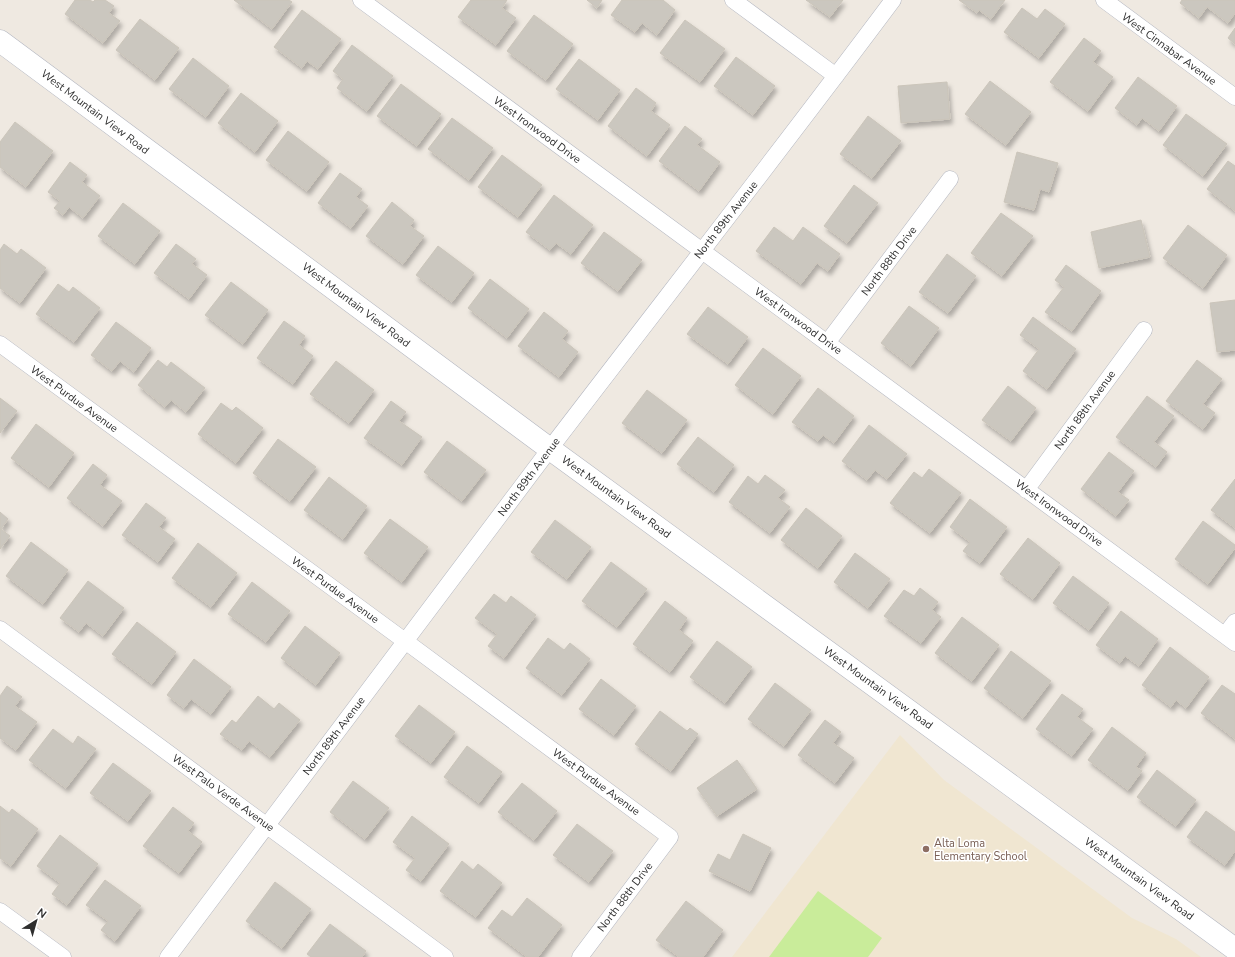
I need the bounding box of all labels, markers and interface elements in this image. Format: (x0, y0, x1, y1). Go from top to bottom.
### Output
street label: West Cinnabar Avenue (1118, 9, 1220, 89)
street label: West Mountain View Road (38, 66, 152, 158)
street label: West Ironwood Drive (490, 93, 584, 167)
street label: North 89th Avenue (691, 178, 761, 262)
street label: North 88th Drive (858, 223, 920, 299)
street label: West Mountain View Road (299, 259, 413, 351)
street label: West Ironwood Drive (751, 284, 845, 358)
street label: West Purdue Avenue (27, 362, 121, 436)
street label: North 88th Avenue (1051, 367, 1119, 453)
street label: North 89th Avenue (494, 434, 564, 519)
street label: West Mountain View Road (558, 452, 674, 542)
street label: West Ironwood Drive (1012, 476, 1106, 550)
street label: West Purdue Avenue (288, 553, 382, 627)
street label: West Mountain View Road (820, 643, 936, 733)
street label: North 89th Avenue (299, 693, 369, 778)
street label: West Purdue Avenue (549, 745, 643, 819)
street label: West Palo Verde Avenue (169, 751, 277, 835)
street label: West Mountain View Road (1081, 834, 1197, 924)
place label: Alta Loma Elementary School (934, 836, 1028, 864)
marker: Alta Loma Elementary School (921, 844, 931, 854)
street label: North 88th Drive (594, 859, 656, 935)
north arrow (16, 901, 56, 941)
text: N (34, 905, 50, 922)

